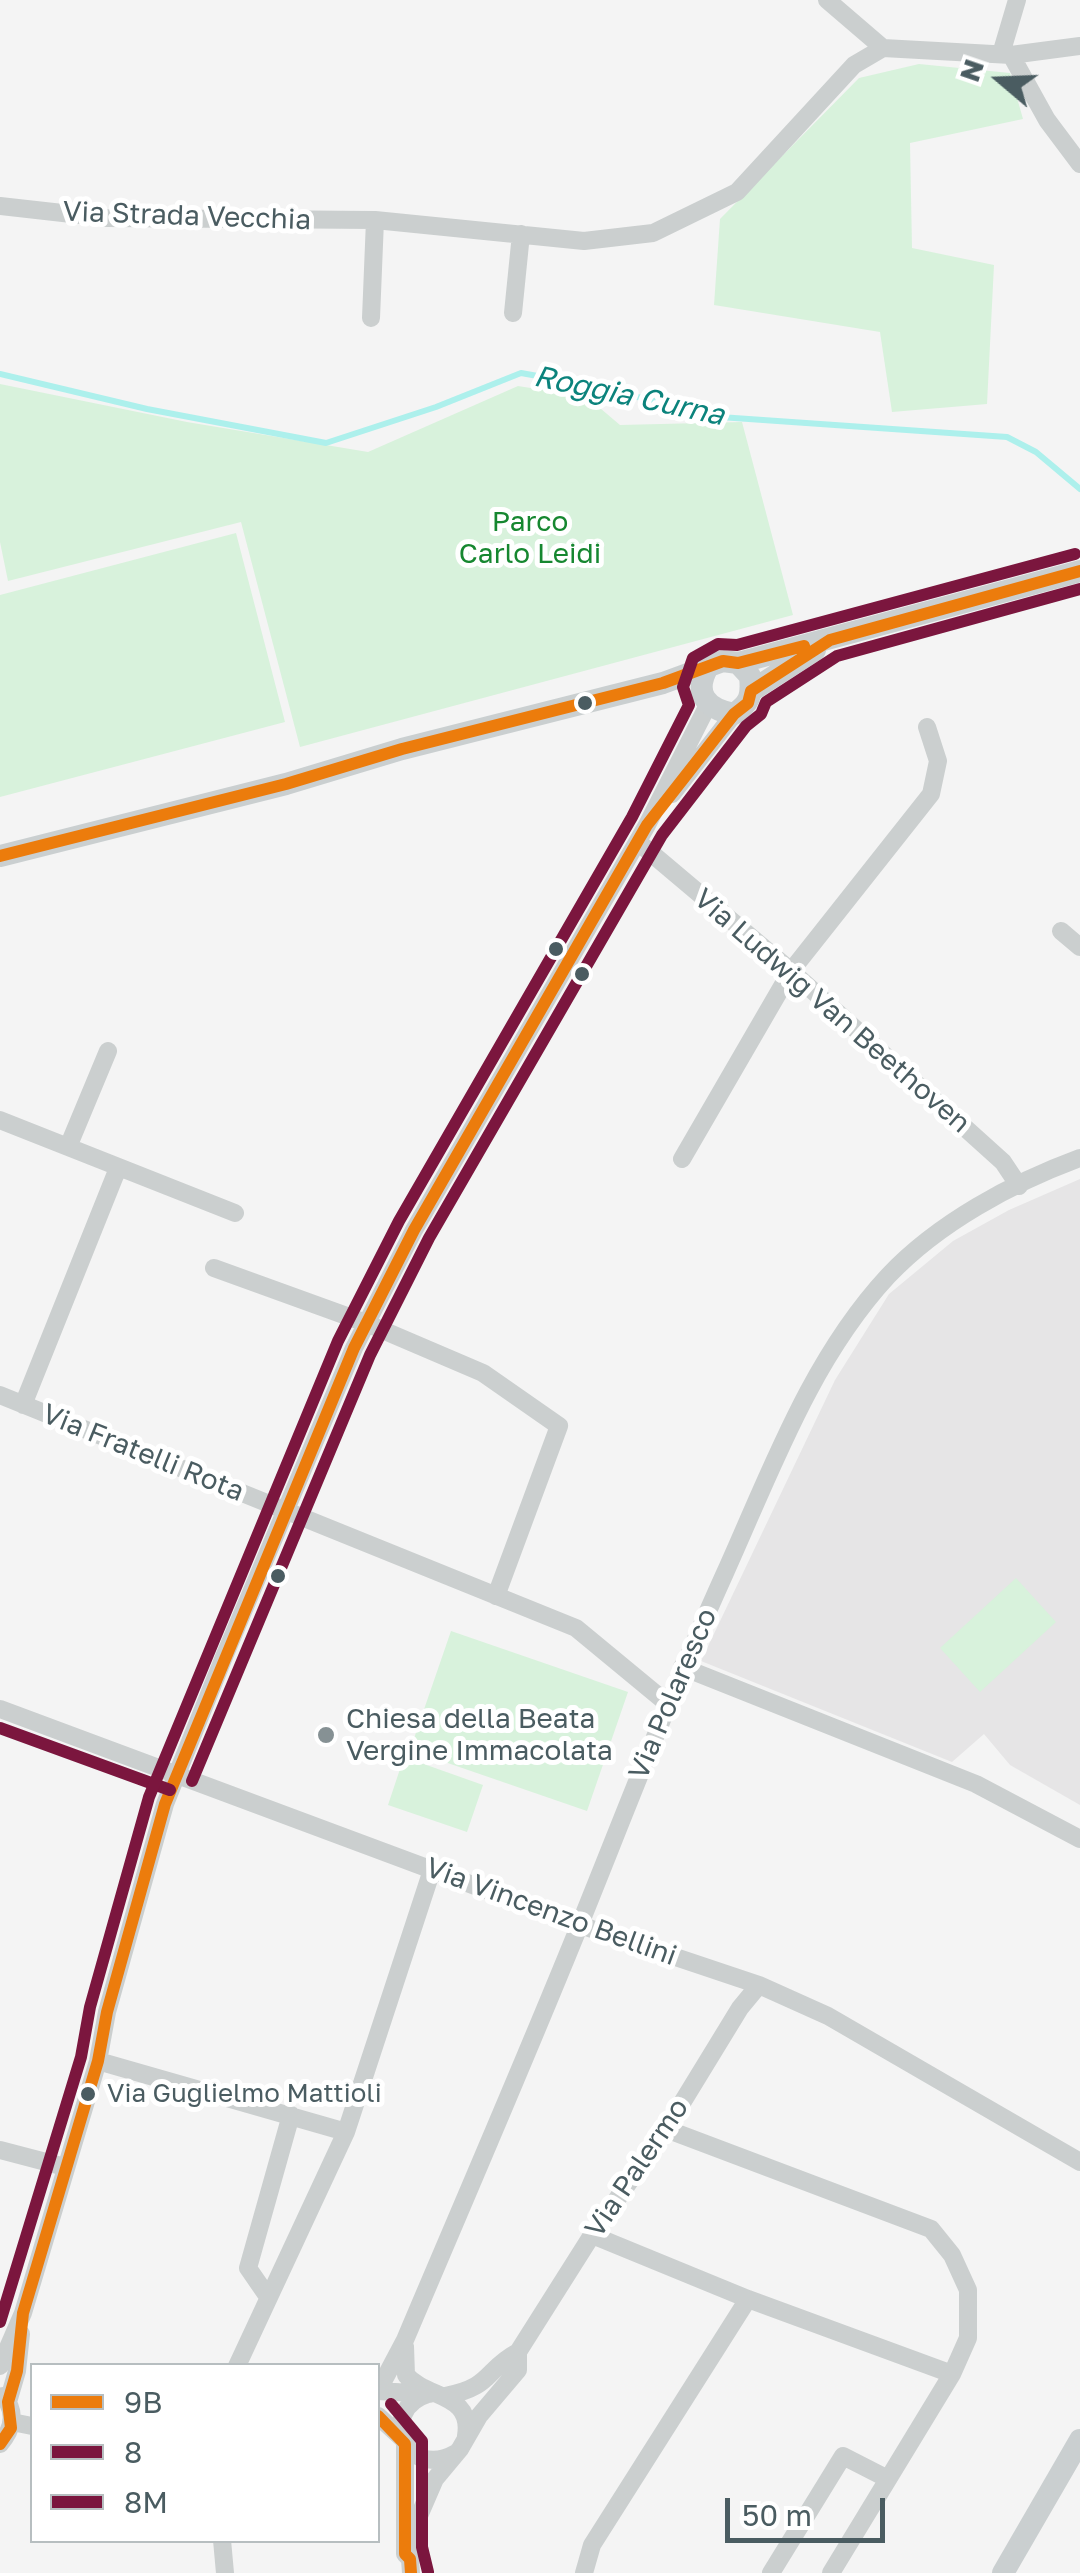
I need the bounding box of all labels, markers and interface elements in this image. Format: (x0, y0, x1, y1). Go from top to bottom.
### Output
north arrow (950, 30, 1050, 130)
text: N (952, 55, 990, 86)
street label: Via Strada Vecchia (62, 195, 312, 237)
water label: Roggia Curna (531, 358, 727, 434)
park label: Parco Carlo Leidi (459, 505, 601, 571)
unlabelled marker (575, 693, 595, 713)
street label: Via Ludwig Van Beethoven (687, 882, 977, 1140)
unlabelled marker (546, 939, 566, 959)
unlabelled marker (572, 964, 592, 984)
street label: Via Fratelli Rota (37, 1397, 249, 1509)
unlabelled marker (268, 1566, 288, 1586)
street label: Via Polaresco (622, 1603, 724, 1785)
place label: Chiesa della Beata Vergine Immacolata (346, 1702, 613, 1768)
marker: Chiesa della Beata Vergine Immacolata (315, 1724, 337, 1746)
street label: Via Vincenzo Bellini (421, 1851, 681, 1973)
place label: Via Guglielmo Mattioli (107, 2078, 382, 2110)
marker: Via Guglielmo Mattioli (78, 2084, 98, 2104)
street label: Via Palermo (578, 2092, 696, 2244)
legend (30, 2363, 380, 2543)
text: 9B (124, 2384, 162, 2420)
text: 8 (124, 2434, 142, 2470)
scale bar (730, 2478, 890, 2540)
text: 8M (124, 2484, 168, 2520)
text: 50 m (742, 2497, 812, 2533)

